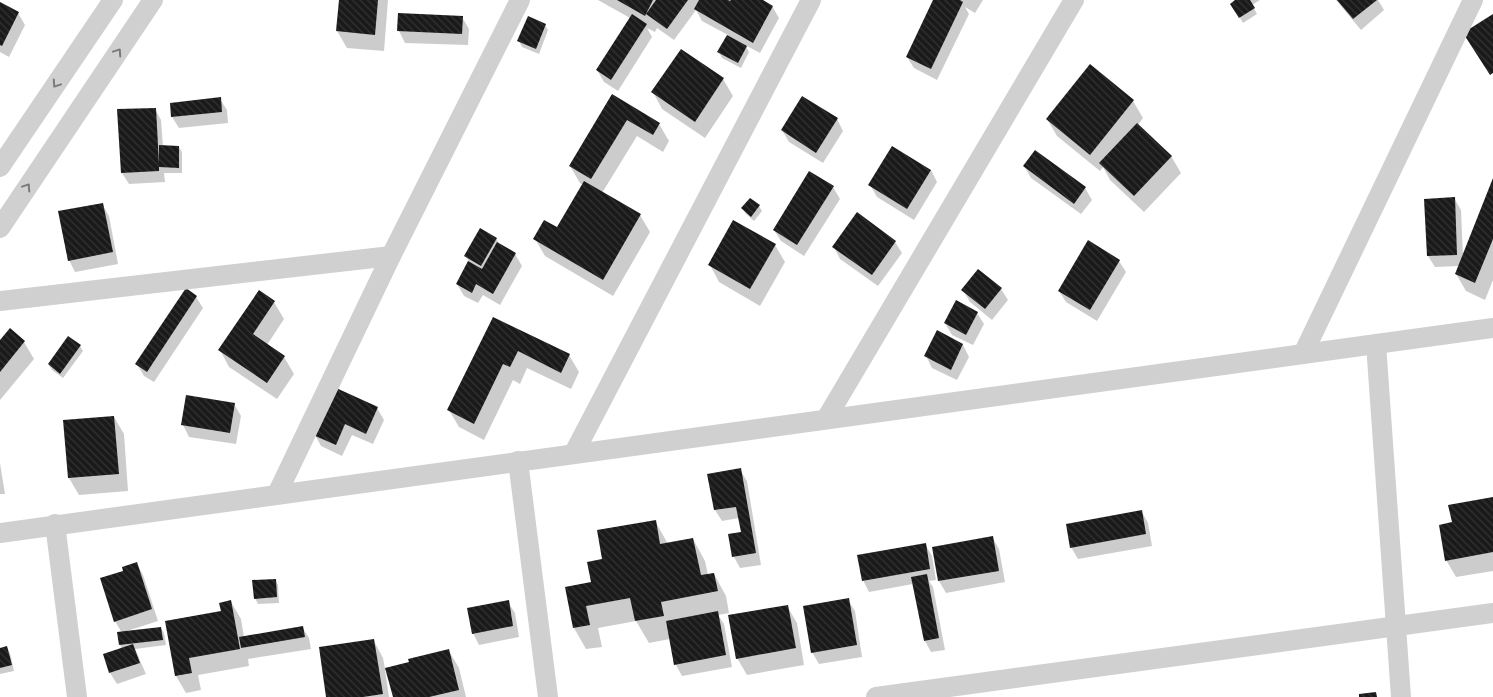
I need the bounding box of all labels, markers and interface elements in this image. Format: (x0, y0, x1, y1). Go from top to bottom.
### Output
one-way arrow (112, 48, 121, 58)
one-way arrow (53, 78, 62, 88)
one-way arrow (21, 183, 30, 193)

